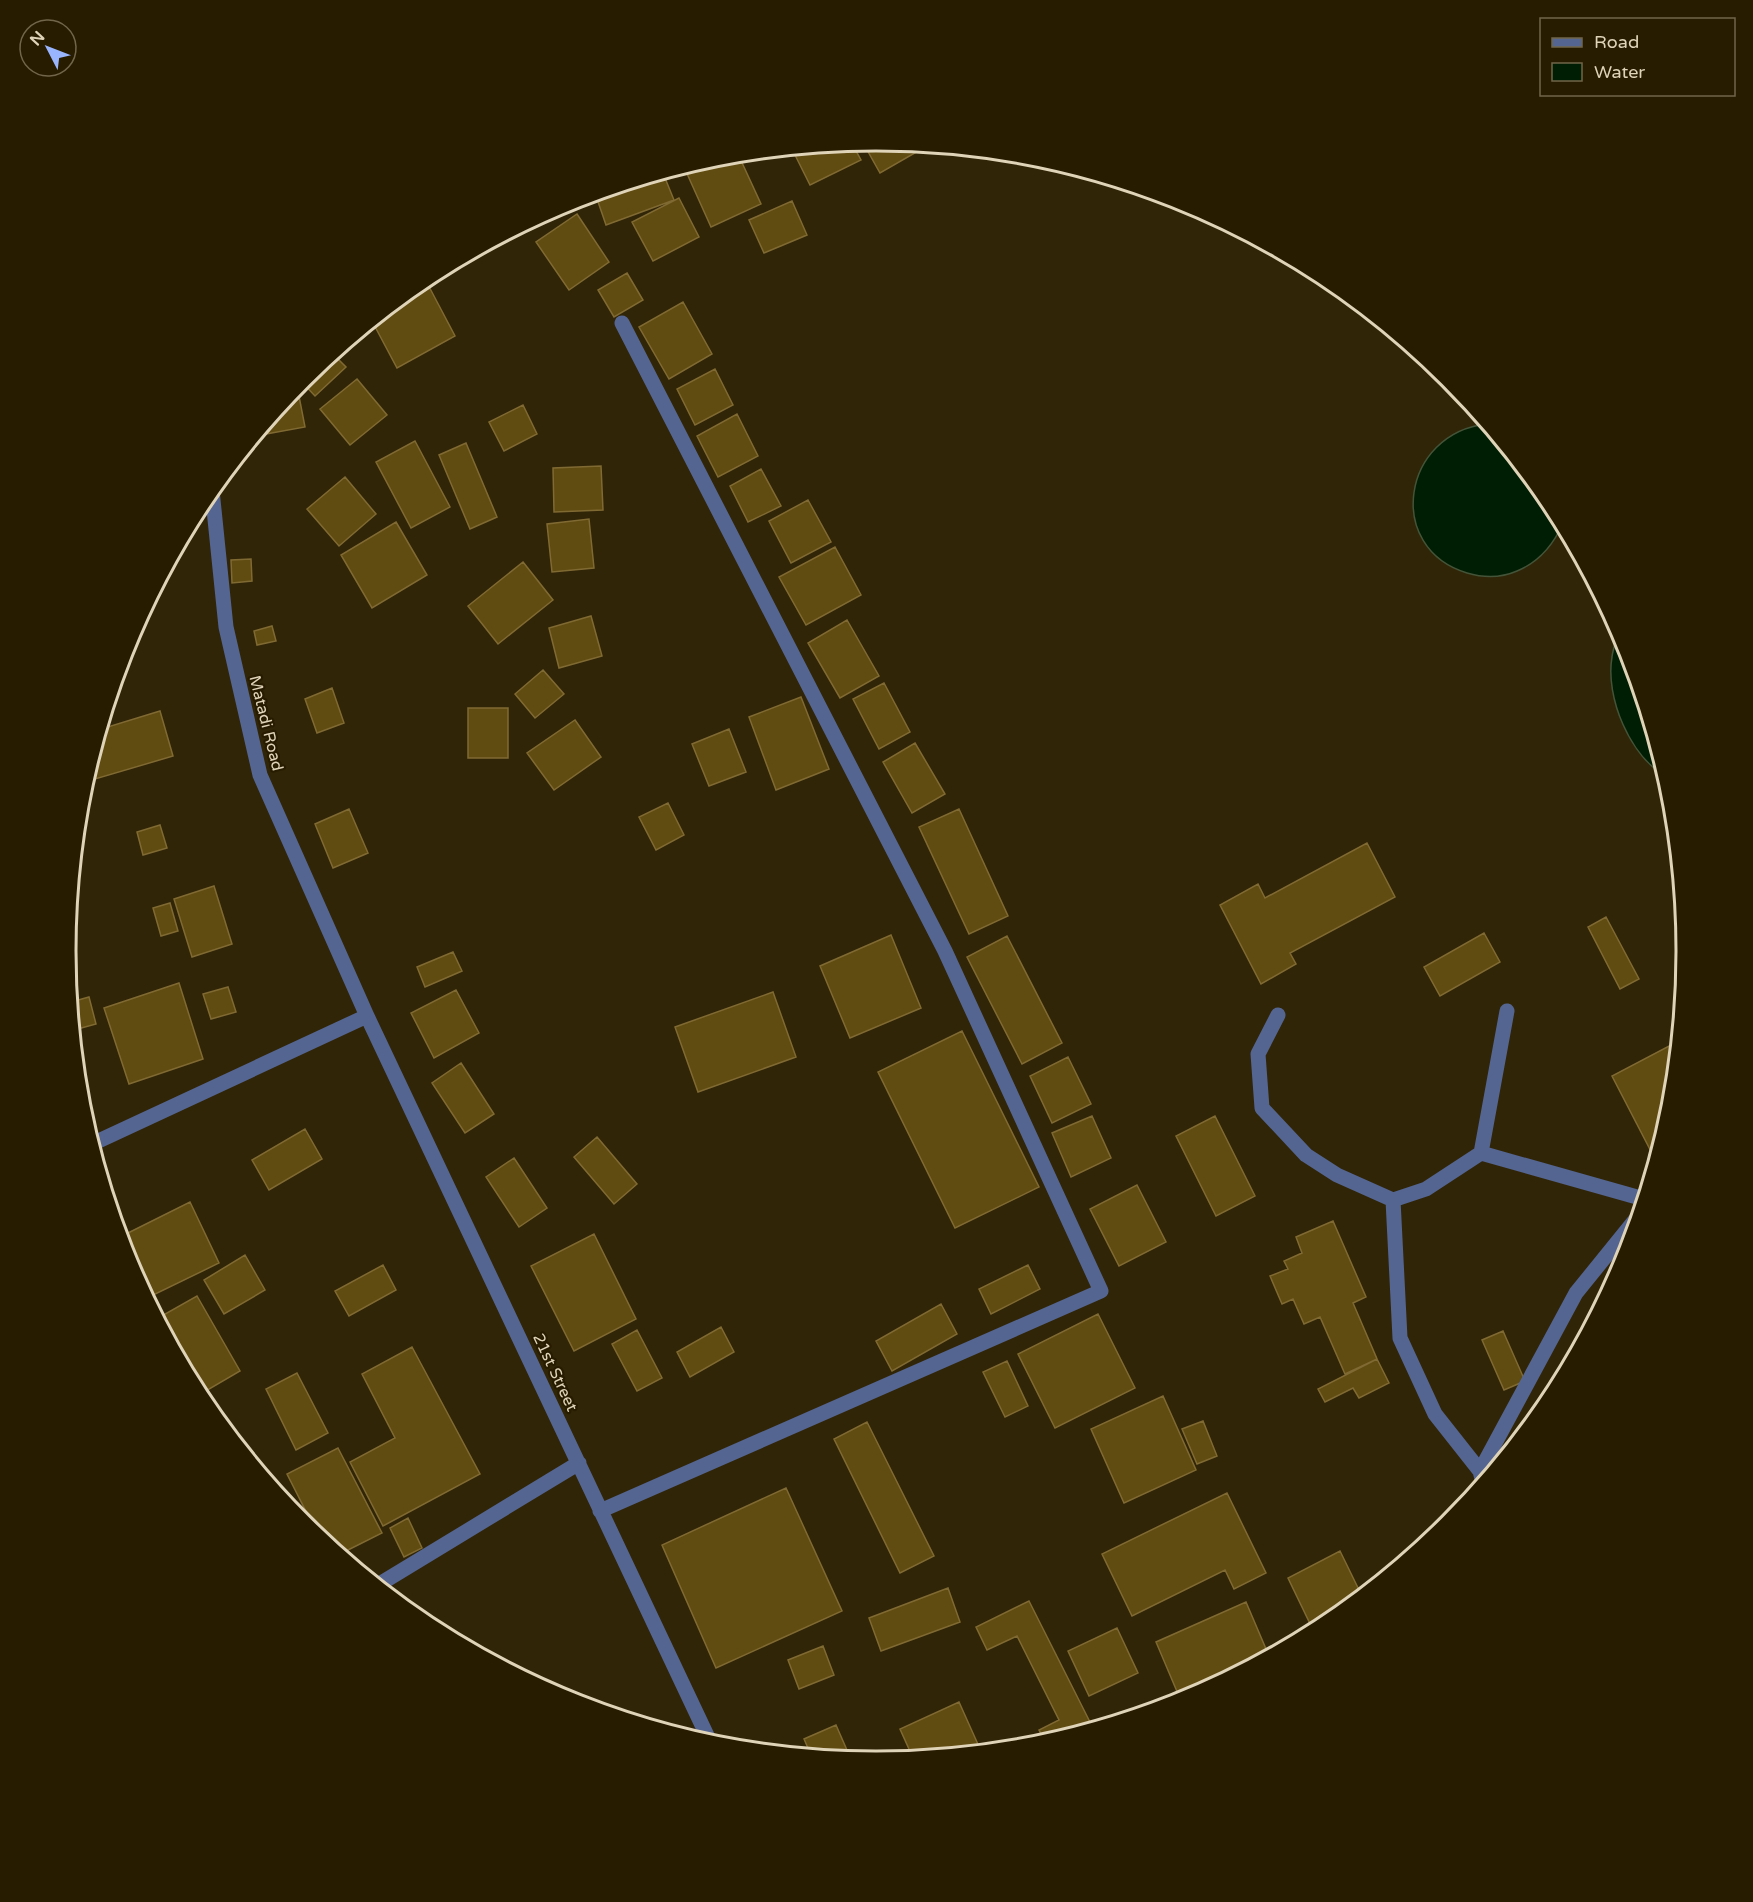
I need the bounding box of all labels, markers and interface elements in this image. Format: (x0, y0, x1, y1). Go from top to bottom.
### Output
north arrow (18, 18, 78, 78)
legend (1540, 18, 1735, 96)
text: N (26, 27, 49, 50)
text: Road (1594, 31, 1639, 53)
text: Water (1594, 61, 1645, 83)
street label: Matadi Road (244, 673, 288, 773)
street label: 21st Street (528, 1330, 582, 1415)

